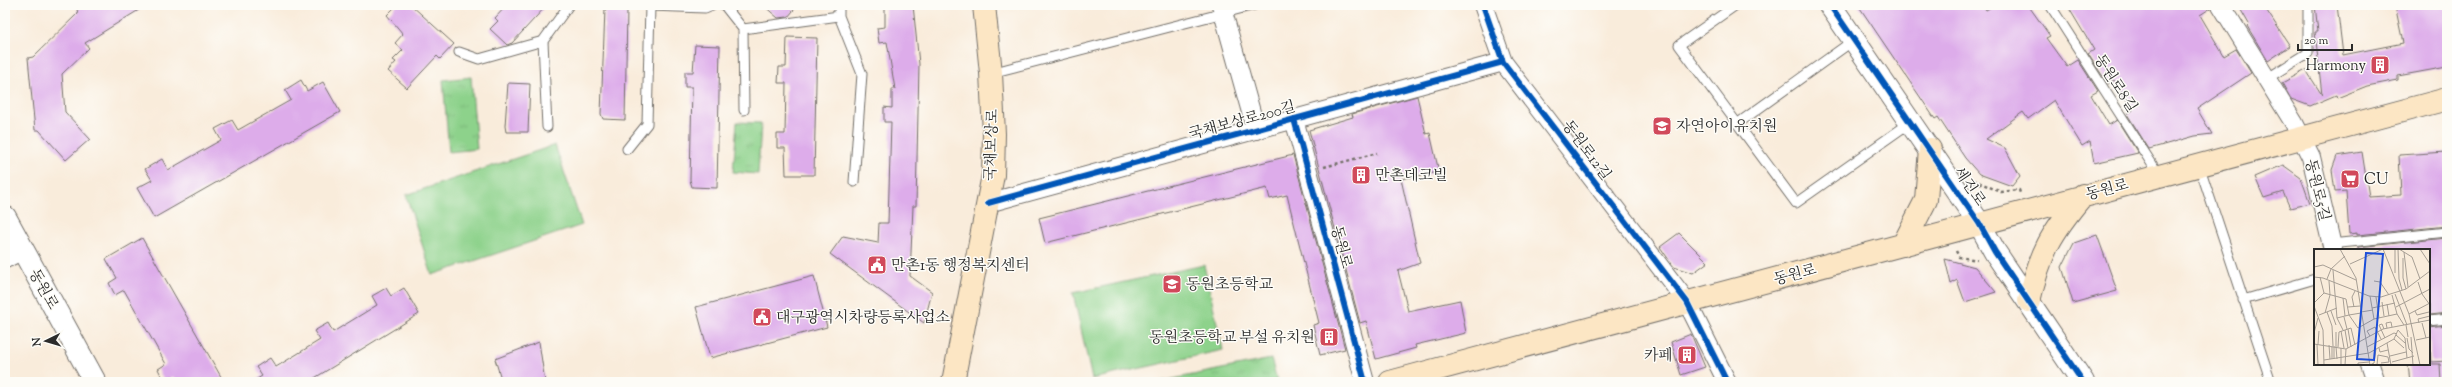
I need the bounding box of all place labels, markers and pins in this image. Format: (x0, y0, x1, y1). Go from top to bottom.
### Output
building icon: Harmony (2369, 54, 2391, 76)
place label: Harmony (2305, 56, 2367, 77)
school or university icon: 자연아이유치원 (1651, 115, 1673, 137)
place label: 자연아이유치원 (1676, 117, 1777, 138)
building icon: 만촌데코빌 (1350, 164, 1372, 186)
place label: 만촌데코빌 (1375, 166, 1447, 187)
supermarket icon: CU (2339, 168, 2361, 190)
place label: CU (2364, 170, 2388, 191)
public building icon: 만촌1동 행정복지센터 (866, 254, 888, 276)
place label: 만촌1동 행정복지센터 (891, 256, 1030, 277)
school or university icon: 동원초등학교 (1161, 273, 1183, 295)
place label: 동원초등학교 (1186, 275, 1273, 296)
public building icon: 대구광역시차량등록사업소 (751, 306, 773, 328)
place label: 대구광역시차량등록사업소 (776, 308, 950, 329)
building icon: 동원초등학교 부설 유치원 (1318, 326, 1340, 348)
place label: 동원초등학교 부설 유치원 (1149, 328, 1315, 349)
building icon: 카페 (1676, 344, 1698, 366)
place label: 카페 (1644, 346, 1673, 367)

